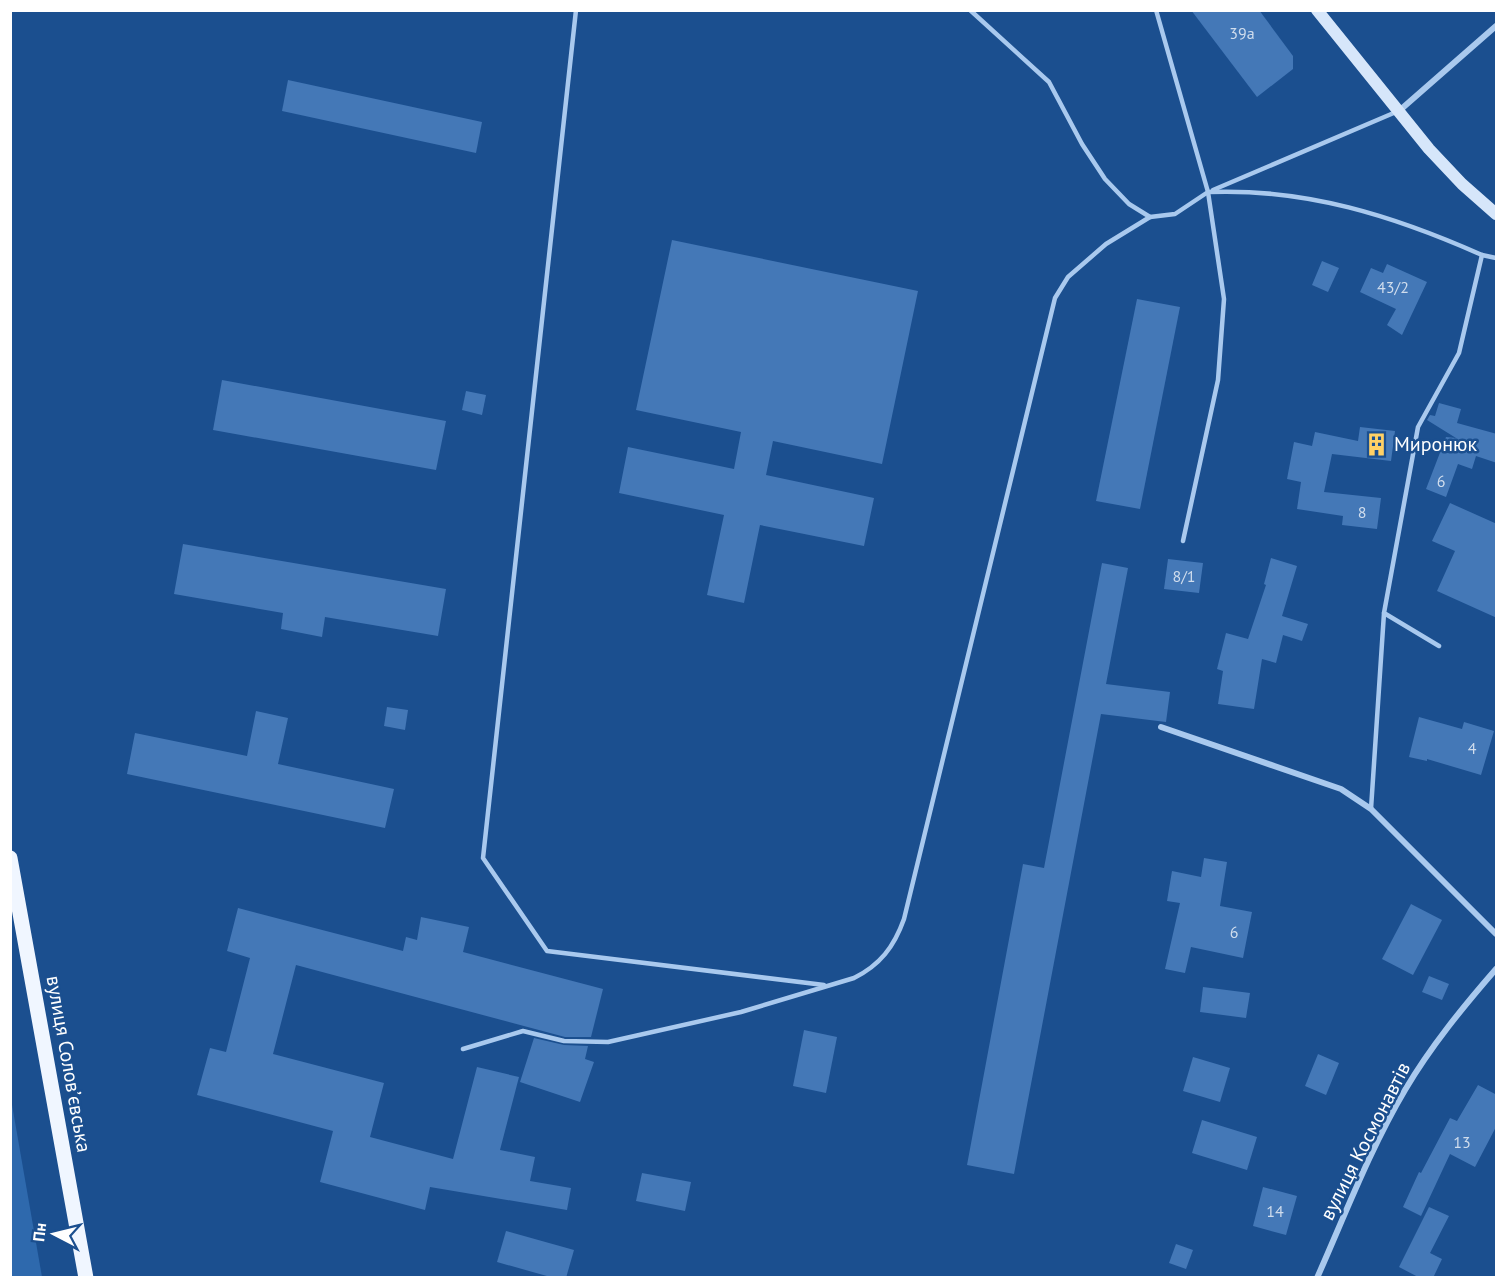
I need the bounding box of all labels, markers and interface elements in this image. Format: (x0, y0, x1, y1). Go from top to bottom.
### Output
house number: 39а (1229, 23, 1255, 43)
house number: 43/2 (1377, 277, 1409, 297)
building icon: Миронюк (1363, 431, 1389, 457)
place label: Миронюк (1394, 431, 1477, 457)
house number: 6 (1437, 471, 1445, 491)
house number: 8 (1358, 502, 1366, 522)
house number: 8/1 (1172, 566, 1196, 586)
house number: 4 (1468, 738, 1477, 758)
house number: 6 (1230, 922, 1238, 942)
street label: вулиця Соловʼєвська (41, 974, 97, 1154)
street label: вулиця Космонавтів (1314, 1058, 1416, 1224)
house number: 13 (1453, 1132, 1471, 1152)
house number: 14 (1266, 1201, 1284, 1221)
north arrow (24, 1204, 84, 1264)
text: Пн (28, 1222, 50, 1243)

